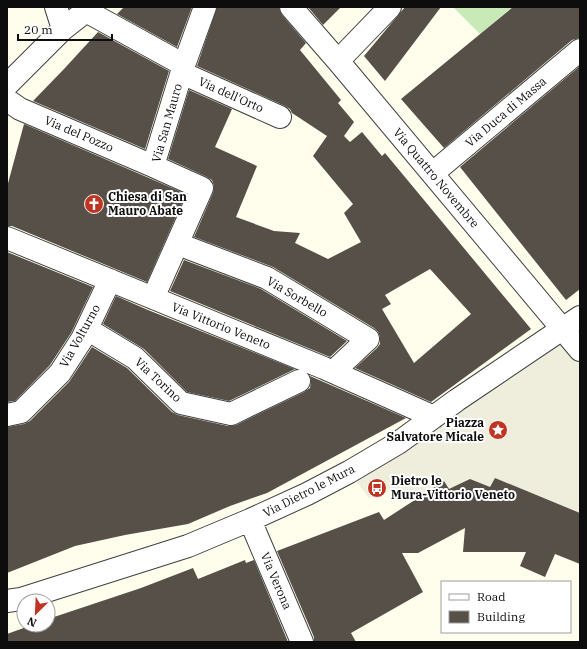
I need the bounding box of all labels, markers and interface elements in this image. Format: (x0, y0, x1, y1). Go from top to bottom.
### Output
scale bar (18, 16, 112, 42)
text: 20 m (24, 22, 53, 37)
street label: Via Duca di Massa (462, 73, 550, 150)
street label: Via dell'Orto (196, 74, 266, 116)
street label: Via San Mauro (148, 81, 185, 164)
street label: Via del Pozzo (42, 112, 116, 155)
street label: Via Quattro Novembre (390, 125, 482, 231)
place label: Chiesa di San Mauro Abate (108, 189, 187, 218)
church icon: Chiesa di San Mauro Abate (83, 193, 105, 215)
street label: Via Sorbello (264, 273, 331, 320)
street label: Via Vittorio Veneto (170, 299, 273, 352)
street label: Via Volturno (56, 301, 103, 370)
street label: Via Torino (132, 354, 185, 405)
place label: Piazza Salvatore Micale (387, 415, 484, 444)
place icon: Piazza Salvatore Micale (487, 419, 509, 441)
street label: Via Dietro le Mura (260, 461, 358, 520)
place label: Dietro le Mura-Vittorio Veneto (391, 473, 515, 502)
bus stop icon: Dietro le Mura-Vittorio Veneto (366, 477, 388, 499)
street label: Via Verona (258, 550, 295, 612)
legend (441, 581, 571, 633)
text: Road (477, 589, 506, 604)
north arrow (16, 593, 56, 633)
text: Building (477, 609, 525, 624)
text: N (25, 614, 39, 630)

